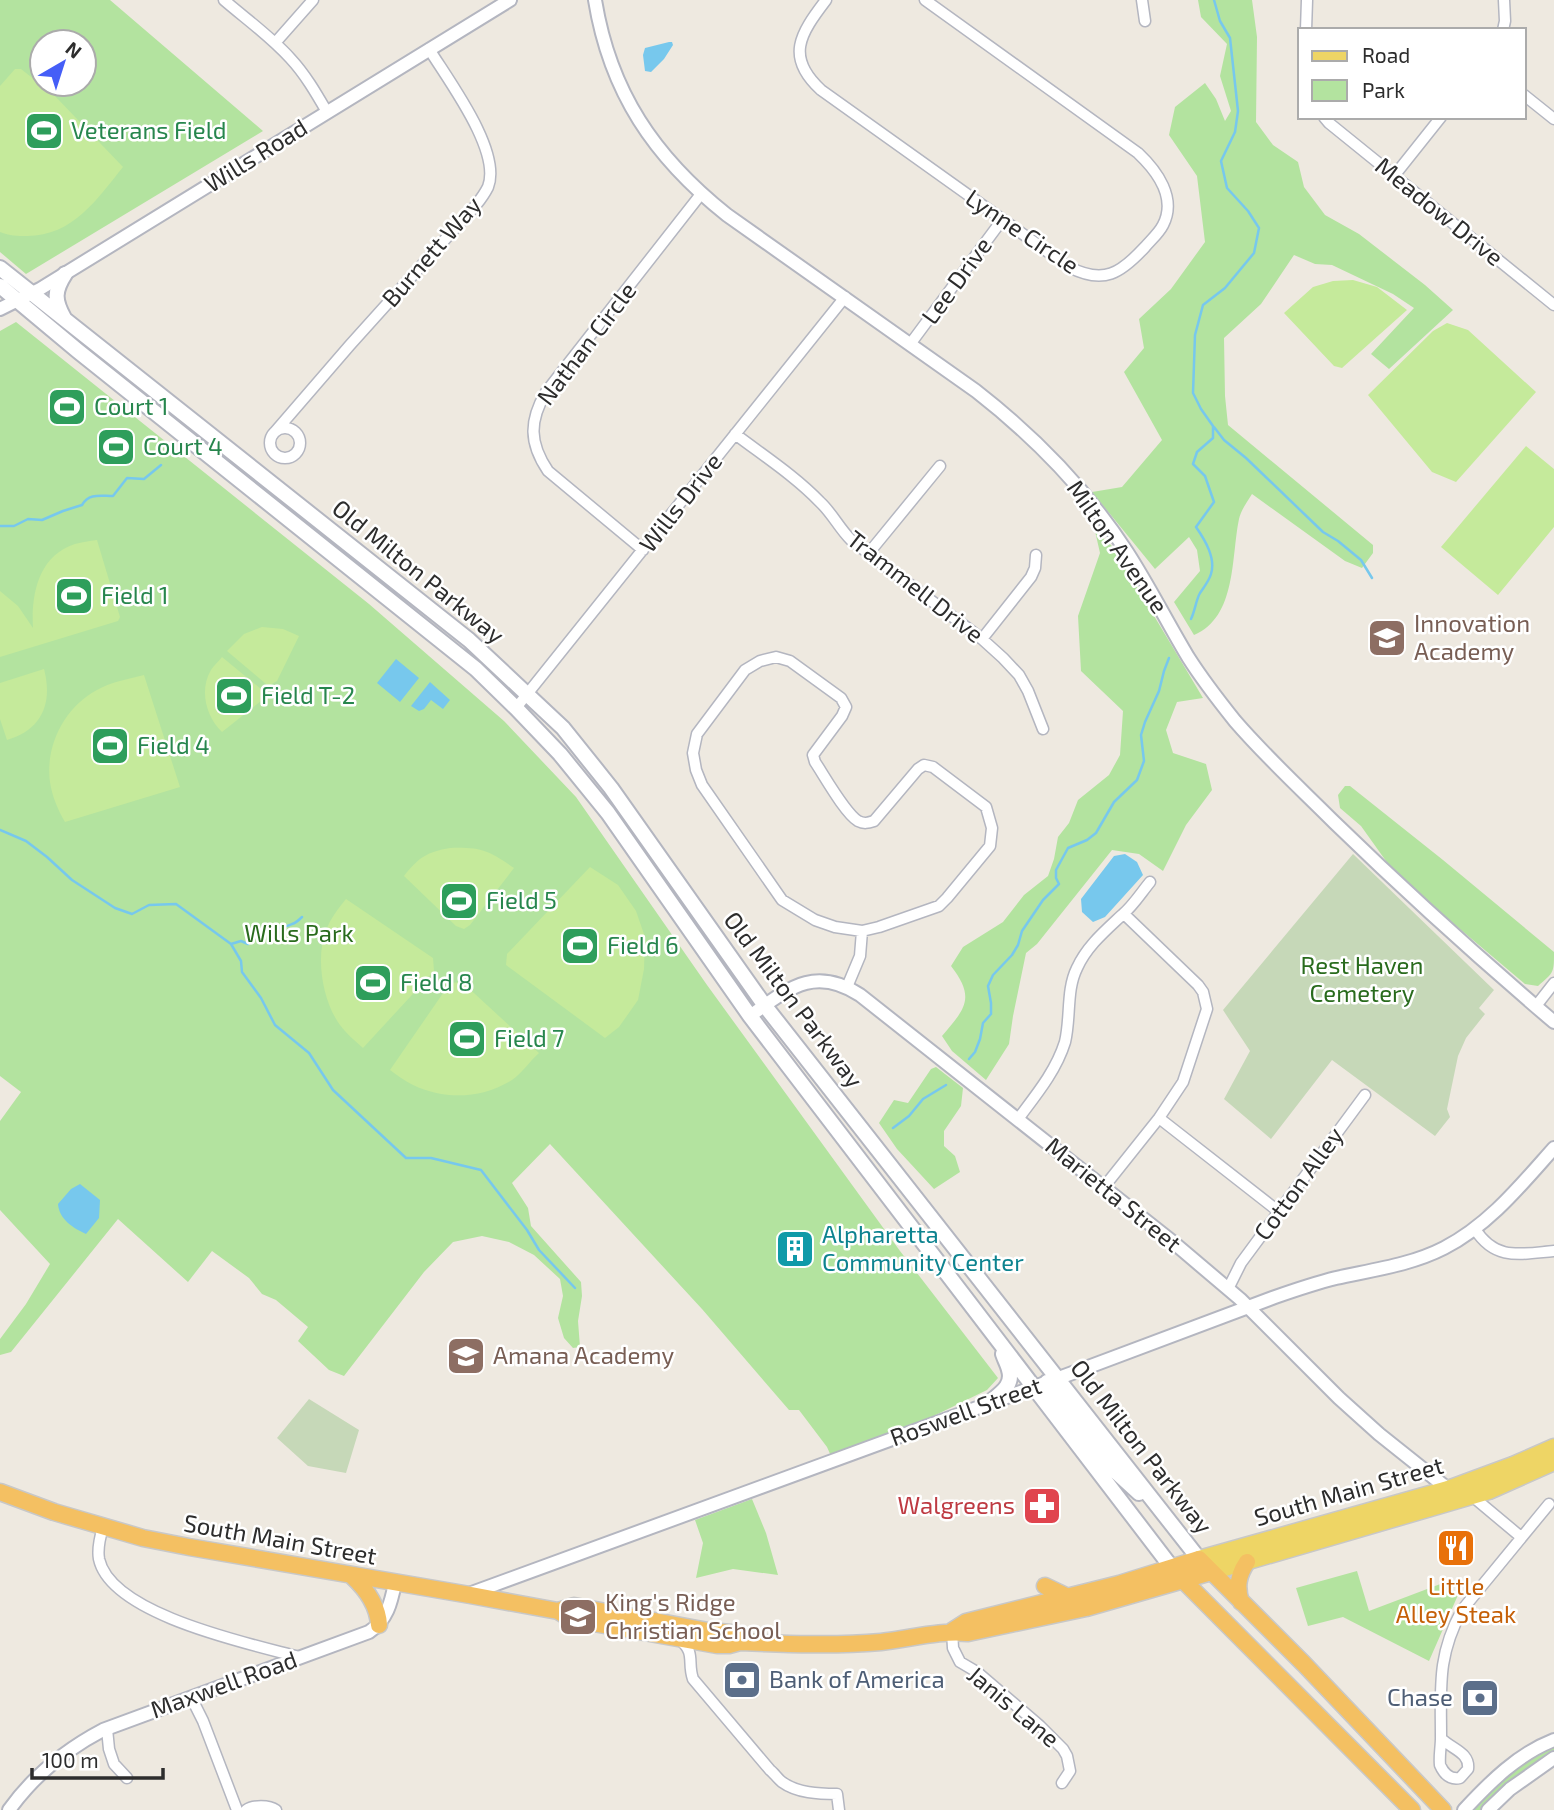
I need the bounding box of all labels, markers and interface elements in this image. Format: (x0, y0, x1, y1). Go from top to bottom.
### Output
north arrow (28, 28, 98, 98)
legend (1298, 28, 1526, 119)
text: N (61, 36, 87, 63)
text: Road (1362, 42, 1410, 67)
text: Park (1362, 77, 1405, 102)
sports icon: Veterans Field (23, 110, 65, 152)
street label: Wills Road (198, 112, 312, 198)
place label: Veterans Field (71, 115, 227, 144)
street label: Meadow Drive (1370, 150, 1510, 271)
street label: Lynne Circle (961, 182, 1085, 279)
street label: Burnett Way (375, 190, 487, 312)
street label: Lee Drive (915, 231, 997, 329)
street label: Nathan Circle (530, 276, 641, 410)
sports icon: Court 1 (46, 386, 88, 428)
place label: Court 1 (94, 391, 169, 420)
sports icon: Court 4 (95, 426, 137, 468)
place label: Court 4 (143, 431, 223, 460)
street label: Wills Drive (632, 447, 727, 557)
street label: Milton Avenue (1062, 474, 1175, 618)
street label: Old Milton Parkway (327, 493, 511, 649)
street label: Trammell Drive (842, 523, 990, 648)
sports icon: Field 1 (53, 575, 95, 617)
place label: Field 1 (101, 580, 169, 609)
place label: Innovation Academy (1414, 608, 1530, 665)
school or university icon: Innovation Academy (1366, 617, 1408, 659)
sports icon: Field T-2 (213, 675, 255, 717)
place label: Field T-2 (261, 680, 355, 709)
sports icon: Field 4 (89, 725, 131, 767)
place label: Field 4 (137, 730, 210, 759)
sports icon: Field 5 (438, 880, 480, 922)
place label: Field 5 (486, 885, 557, 914)
street label: Old Milton Parkway (719, 905, 870, 1093)
park label: Wills Park (244, 918, 354, 947)
sports icon: Field 6 (559, 925, 601, 967)
place label: Field 6 (607, 930, 679, 959)
park label: Rest Haven Cemetery (1301, 950, 1423, 1007)
sports icon: Field 8 (352, 962, 394, 1004)
place label: Field 8 (400, 967, 473, 996)
sports icon: Field 7 (446, 1018, 488, 1060)
place label: Field 7 (494, 1023, 564, 1052)
street label: Cotton Alley (1247, 1121, 1349, 1245)
street label: Marietta Street (1040, 1130, 1188, 1257)
place label: Alpharetta Community Center (822, 1219, 1024, 1276)
building icon: Alpharetta Community Center (774, 1228, 816, 1270)
school or university icon: Amana Academy (445, 1335, 487, 1377)
place label: Amana Academy (493, 1340, 675, 1369)
street label: Old Milton Parkway (1065, 1353, 1219, 1539)
street label: Roswell Street (886, 1370, 1045, 1451)
street label: South Main Street (1251, 1450, 1446, 1531)
pharmacy icon: Walgreens (1021, 1485, 1063, 1527)
place label: Walgreens (898, 1490, 1015, 1519)
street label: South Main Street (182, 1507, 379, 1570)
restaurant icon: Little Alley Steak (1435, 1527, 1477, 1569)
place label: Little Alley Steak (1396, 1571, 1516, 1628)
place label: King's Ridge Christian School (605, 1587, 782, 1644)
school or university icon: King's Ridge Christian School (557, 1596, 599, 1638)
street label: Maxwell Road (146, 1644, 301, 1724)
bank icon: Bank of America (721, 1659, 763, 1701)
street label: Janis Lane (962, 1659, 1066, 1753)
place label: Bank of America (769, 1664, 945, 1693)
bank icon: Chase (1459, 1677, 1501, 1719)
place label: Chase (1387, 1682, 1453, 1711)
scale bar (32, 1736, 163, 1780)
text: 100 m (42, 1747, 99, 1772)

